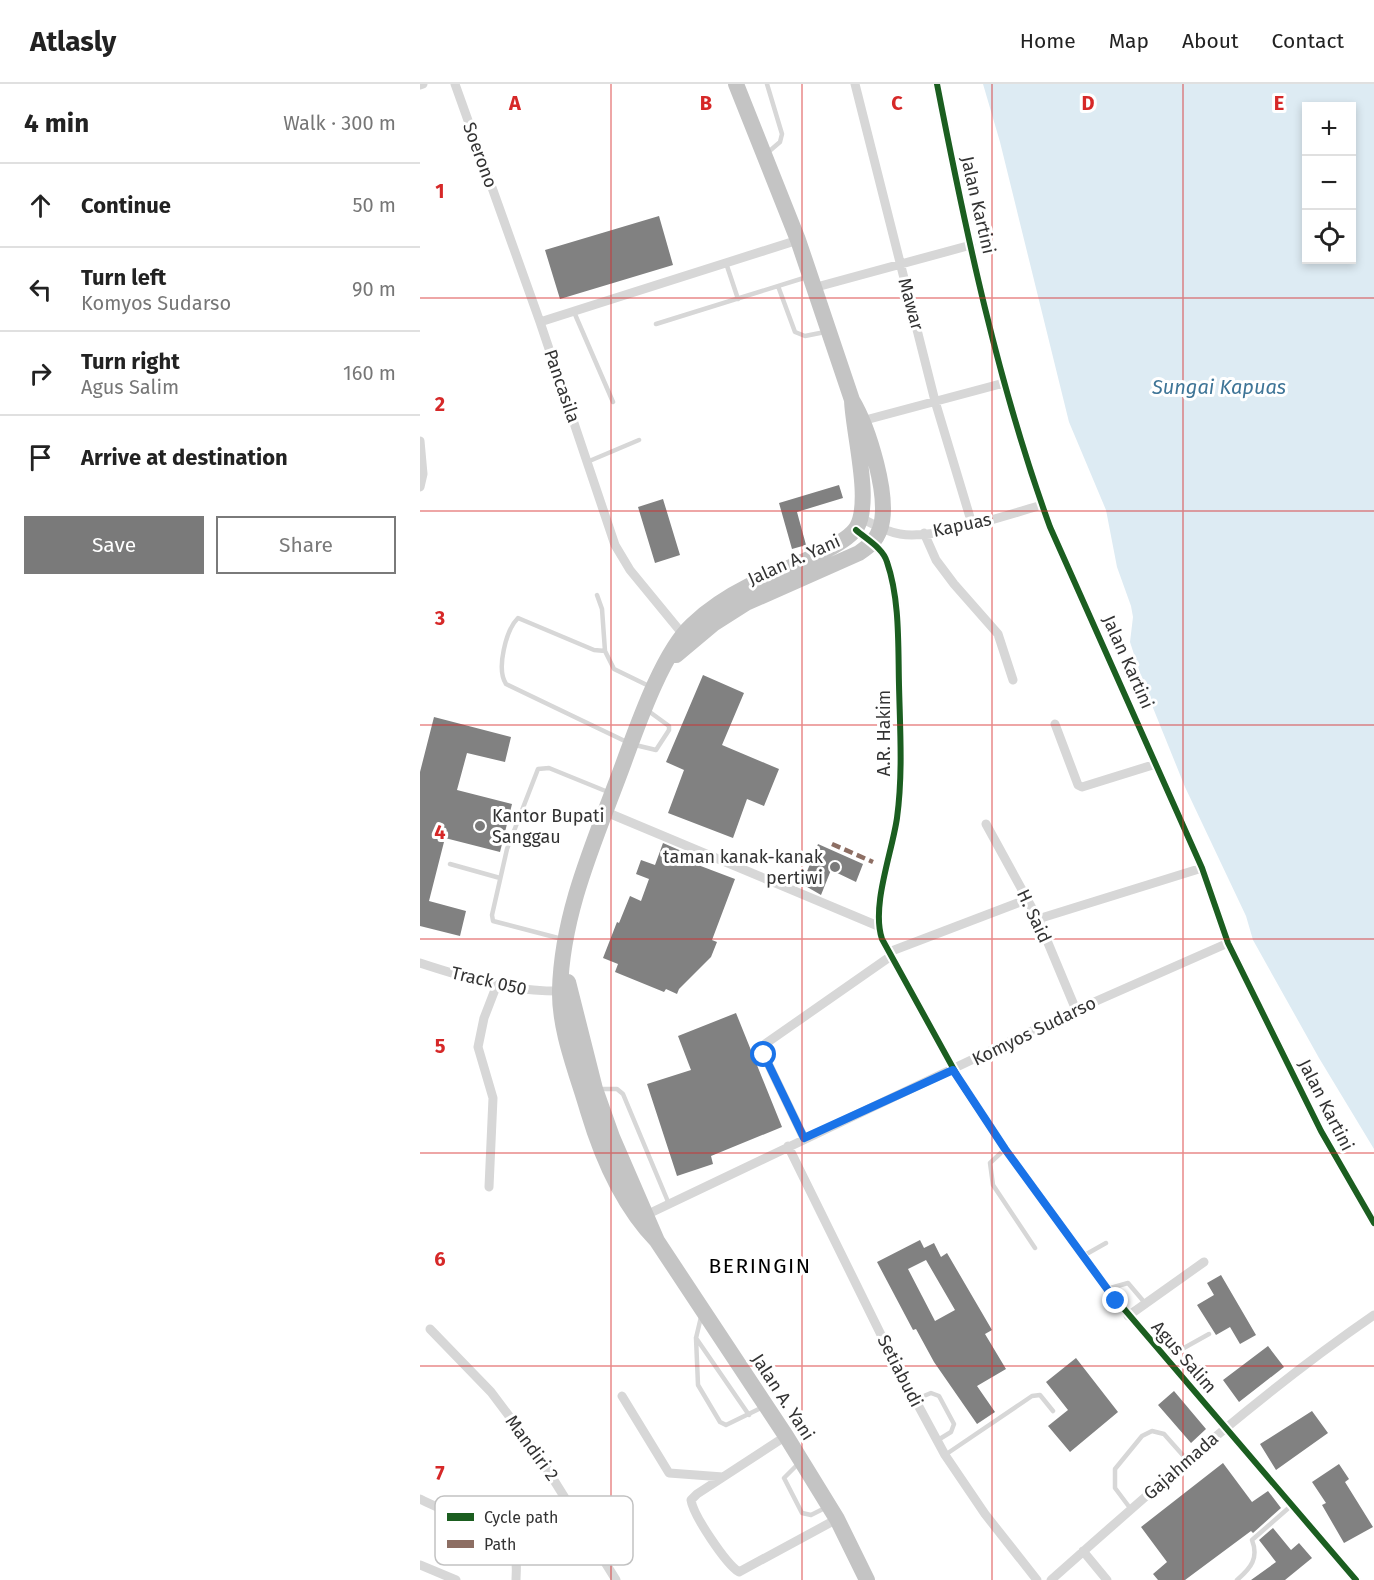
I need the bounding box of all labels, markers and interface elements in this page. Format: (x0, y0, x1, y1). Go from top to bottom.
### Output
text: Atlasly (30, 25, 116, 58)
text: Home (1020, 28, 1076, 54)
text: Map (1109, 28, 1149, 54)
text: About (1182, 28, 1239, 54)
text: Contact (1272, 28, 1344, 54)
text: A (508, 91, 522, 115)
text: B (700, 91, 712, 115)
text: C (891, 91, 903, 115)
text: D (1081, 91, 1095, 115)
text: E (1274, 91, 1284, 115)
map controls (1302, 102, 1356, 264)
button: + (1302, 102, 1356, 156)
text: 4 min (24, 108, 89, 139)
text: Walk · 300 m (283, 111, 396, 135)
street label: Soerono (458, 119, 502, 191)
street label: Jalan Kartini (956, 154, 1000, 256)
button: − (1302, 156, 1356, 210)
text: 1 (435, 179, 445, 203)
icon: ahead (24, 189, 57, 222)
text: Continue (81, 192, 171, 219)
text: 50 m (352, 193, 396, 217)
button: locate (1302, 210, 1356, 264)
text: Turn left (81, 264, 166, 291)
icon: left (24, 273, 57, 306)
street label: Mawar (893, 275, 929, 333)
text: 90 m (352, 277, 396, 301)
text: Komyos Sudarso (81, 291, 231, 315)
street label: Pancasila (539, 346, 585, 426)
text: Turn right (81, 348, 180, 375)
icon: right (24, 357, 57, 390)
text: 160 m (343, 361, 396, 385)
text: Agus Salim (81, 375, 179, 399)
water label: Sungai Kapuas (1151, 375, 1286, 399)
text: 2 (435, 392, 445, 416)
icon: arrive (24, 441, 57, 474)
text: Arrive at destination (81, 444, 288, 471)
street label: Kapuas (931, 508, 993, 542)
button: Save (24, 516, 204, 574)
button: Share (216, 516, 396, 574)
street label: Jalan A. Yani (744, 530, 844, 590)
text: 3 (434, 606, 445, 630)
street label: Jalan Kartini (1098, 612, 1158, 712)
street label: A.R. Hakim (873, 690, 895, 776)
place label: Kantor Bupati Sanggau (492, 805, 605, 848)
marker: Kantor Bupati Sanggau (473, 819, 487, 833)
text: 4 (434, 820, 446, 844)
place label: taman kanak-kanak pertiwi (663, 846, 824, 889)
marker: taman kanak-kanak pertiwi (828, 860, 842, 874)
street label: H. Said (1012, 886, 1056, 946)
street label: Track 050 (449, 962, 529, 1000)
street label: Komyos Sudarso (968, 992, 1100, 1070)
text: 5 (435, 1034, 446, 1058)
route start (750, 1041, 776, 1067)
street label: Jalan Kartini (1294, 1056, 1358, 1154)
text: 6 (434, 1247, 446, 1271)
district label: BERINGIN (708, 1253, 812, 1279)
route end (1102, 1287, 1128, 1313)
street label: Agus Salim (1147, 1316, 1221, 1398)
street label: Setiabudi (872, 1331, 928, 1411)
street label: Jalan A. Yani (747, 1350, 819, 1444)
street label: Mandiri 2 (501, 1411, 563, 1485)
street label: Gajahmada (1139, 1427, 1223, 1505)
text: 7 (435, 1461, 445, 1485)
legend (435, 1496, 633, 1565)
text: Cycle path (484, 1508, 558, 1527)
text: Path (484, 1535, 516, 1554)

